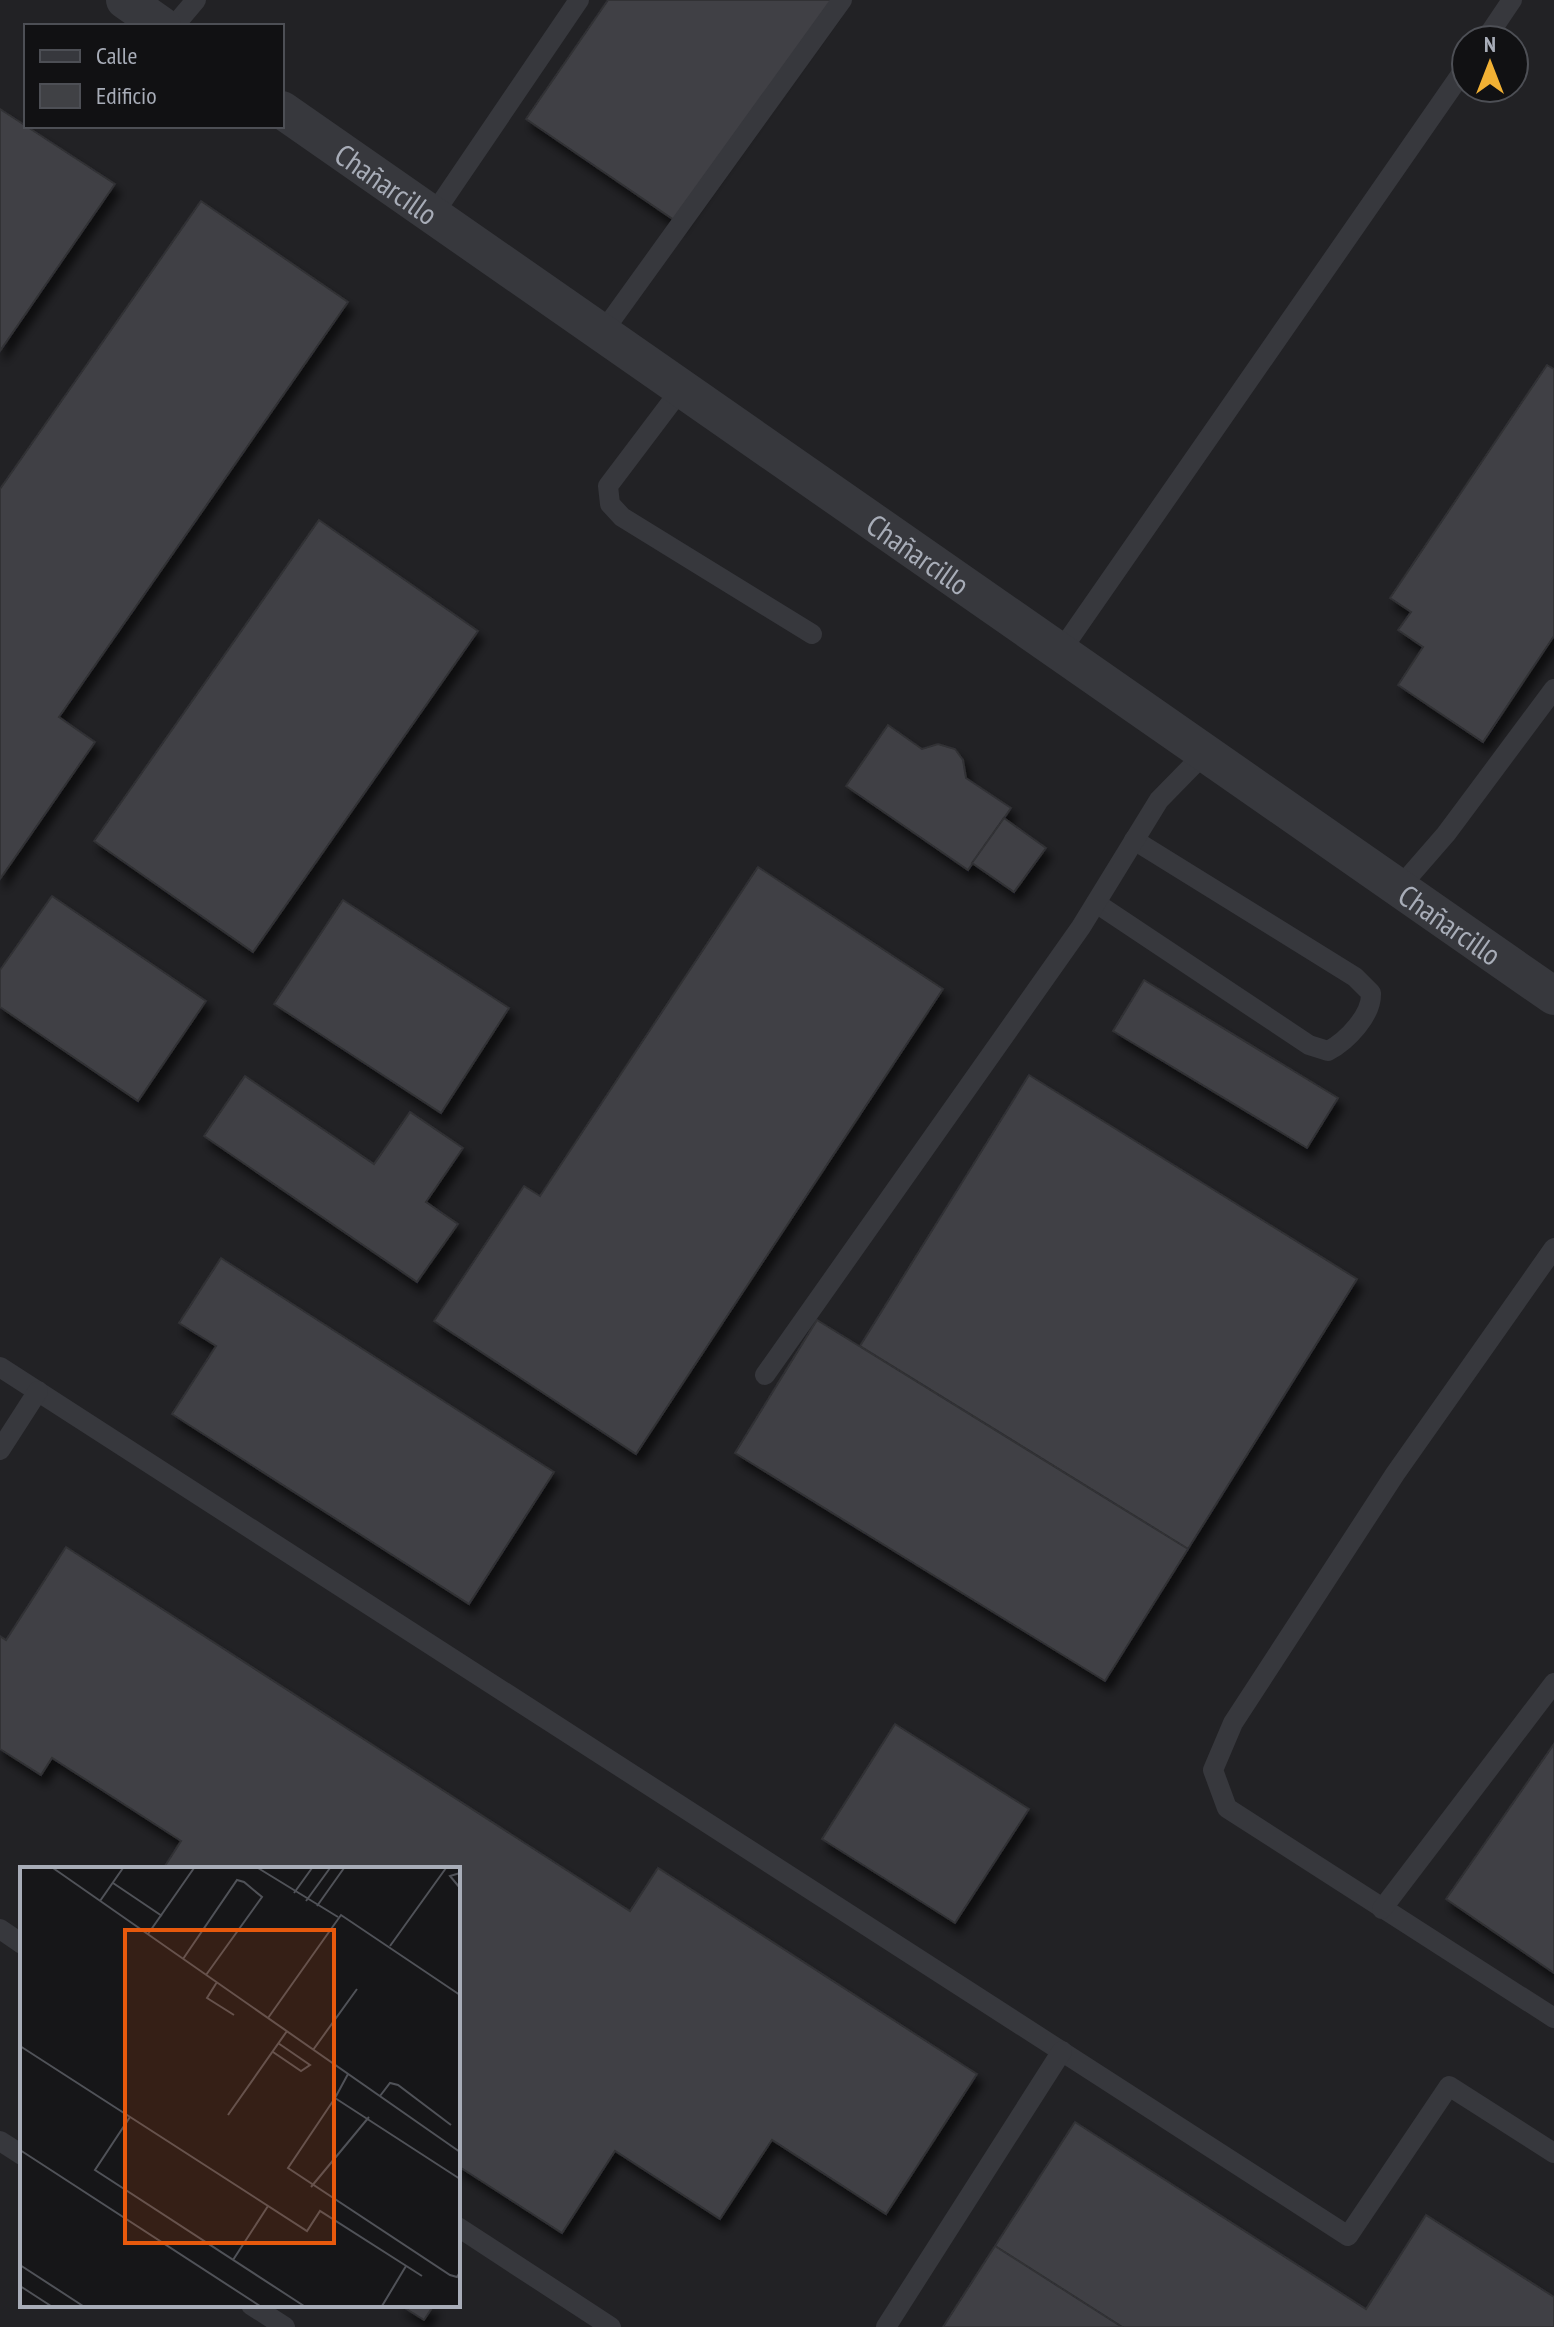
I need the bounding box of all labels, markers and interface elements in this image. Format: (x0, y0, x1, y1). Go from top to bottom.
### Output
legend (24, 24, 284, 128)
north arrow (1450, 24, 1530, 104)
text: N (1484, 30, 1496, 58)
text: Calle (96, 40, 137, 71)
text: Edificio (96, 80, 157, 111)
street label: Chañarcillo (328, 134, 446, 232)
street label: Chañarcillo (860, 504, 978, 603)
street label: Chañarcillo (1392, 875, 1509, 973)
inset map (20, 1867, 460, 2307)

